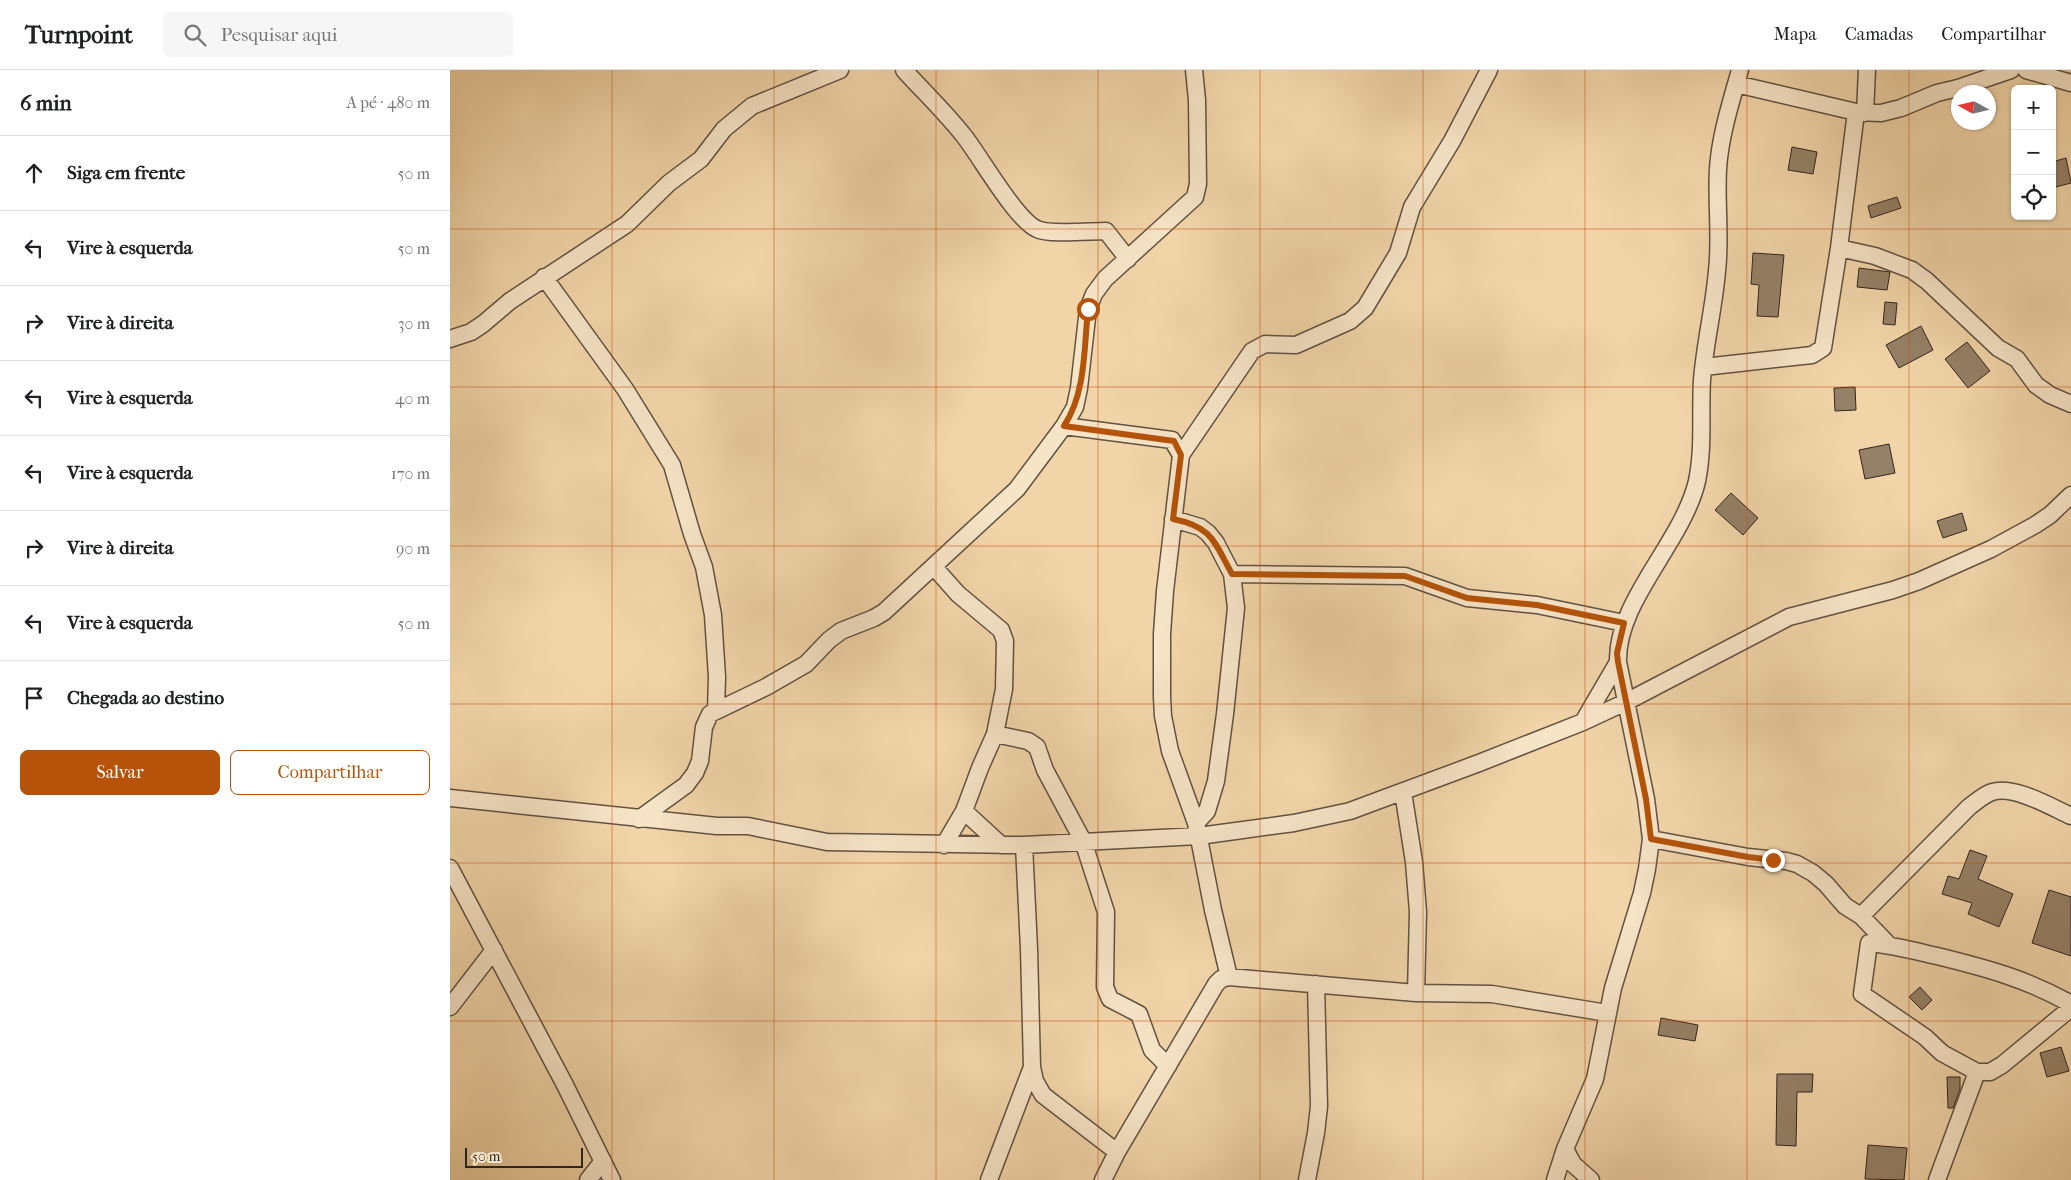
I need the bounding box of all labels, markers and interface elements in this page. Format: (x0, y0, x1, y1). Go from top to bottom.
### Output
search box (163, 12, 513, 57)
text: Turnpoint (25, 21, 133, 49)
icon: search (181, 21, 209, 49)
text: Pesquisar aqui (221, 24, 337, 46)
text: Mapa (1774, 24, 1817, 45)
text: Camadas (1845, 24, 1913, 45)
text: Compartilhar (1941, 24, 2046, 45)
north arrow (1951, 85, 1996, 130)
map controls (2011, 85, 2056, 220)
button: + (2011, 85, 2056, 130)
text: 6 min (20, 91, 72, 115)
text: A pé · 480 m (346, 93, 430, 112)
button: − (2011, 130, 2056, 175)
icon: ahead (20, 159, 48, 187)
text: Siga em frente (67, 162, 185, 184)
text: 50 m (398, 164, 430, 183)
button: locate (2011, 175, 2056, 220)
icon: left (20, 234, 48, 262)
text: Vire à esquerda (67, 237, 193, 259)
text: 50 m (398, 239, 430, 258)
route start (1077, 298, 1100, 321)
icon: right (20, 309, 48, 337)
text: Vire à direita (67, 312, 174, 334)
text: 30 m (398, 314, 430, 333)
icon: left (20, 384, 48, 412)
text: Vire à esquerda (67, 387, 193, 409)
text: 40 m (395, 389, 430, 408)
icon: left (20, 459, 48, 487)
text: Vire à esquerda (67, 462, 193, 484)
text: 170 m (391, 464, 430, 483)
icon: right (20, 534, 48, 562)
text: Vire à direita (67, 537, 174, 559)
text: 90 m (396, 539, 430, 558)
icon: left (20, 609, 48, 637)
text: Vire à esquerda (67, 612, 193, 634)
text: 50 m (398, 614, 430, 633)
icon: arrive (20, 684, 48, 712)
text: Chegada ao destino (67, 687, 224, 709)
button: Salvar (20, 750, 220, 795)
button: Compartilhar (230, 750, 430, 795)
route end (1762, 849, 1785, 872)
scale bar (465, 1145, 582, 1168)
text: 50 m (472, 1148, 500, 1165)

